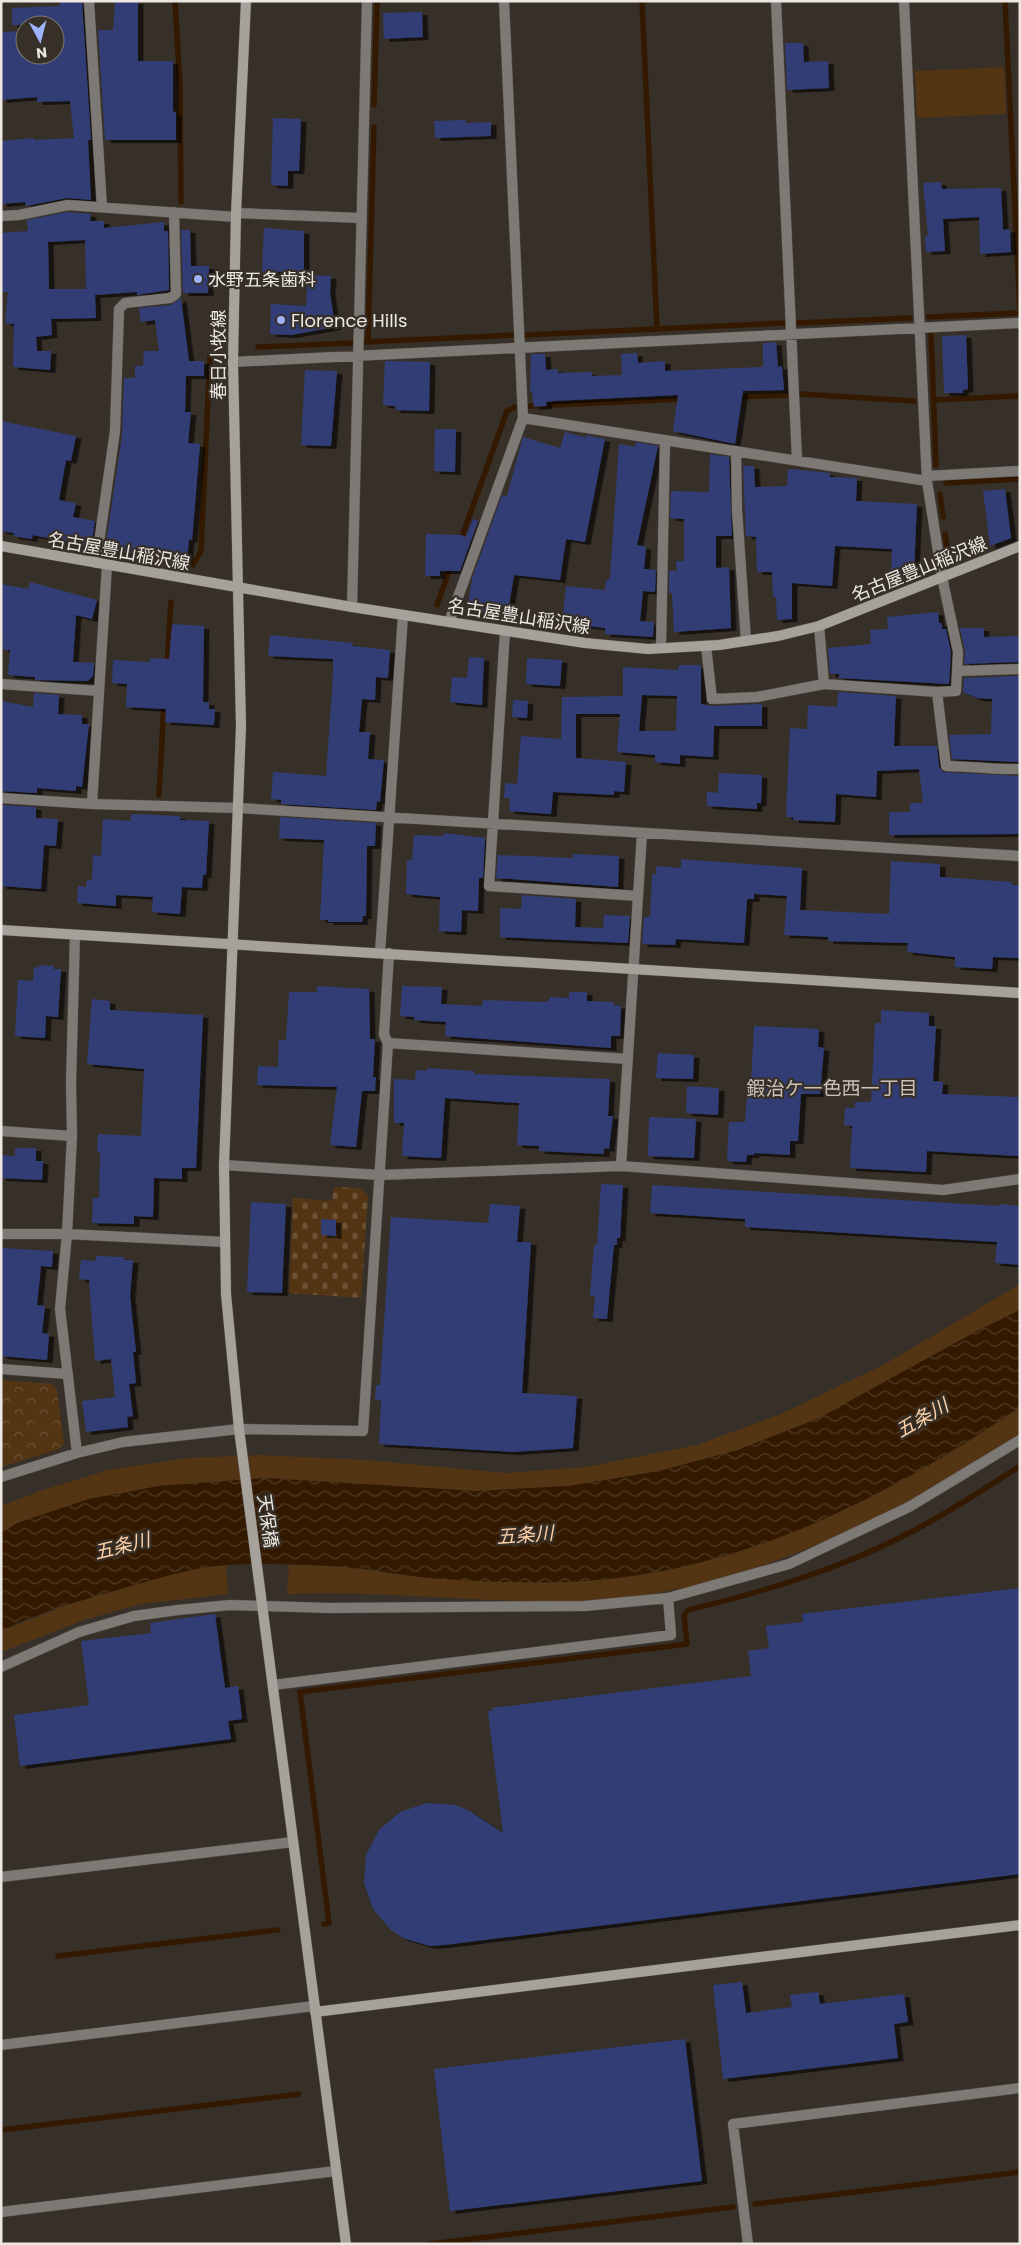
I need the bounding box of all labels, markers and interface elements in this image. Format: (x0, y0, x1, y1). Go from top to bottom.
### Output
north arrow (15, 15, 65, 65)
text: N (35, 42, 48, 63)
place label: 水野五条歯科 (208, 267, 316, 292)
marker: 水野五条歯科 (192, 273, 204, 285)
place label: Florence Hills (291, 308, 407, 333)
street label: 春日小牧線 (206, 310, 231, 400)
marker: Florence Hills (275, 314, 287, 326)
street label: 名古屋豊山稲沢線 (46, 526, 192, 576)
street label: 名古屋豊山稲沢線 (848, 530, 990, 608)
street label: 名古屋豊山稲沢線 (446, 592, 592, 640)
district label: 鍜治ケ一色西一丁目 (746, 1075, 918, 1102)
water label: 五条川 (891, 1391, 955, 1444)
street label: 天保橋 (252, 1493, 284, 1549)
water label: 五条川 (496, 1519, 556, 1550)
water label: 五条川 (91, 1526, 155, 1566)

